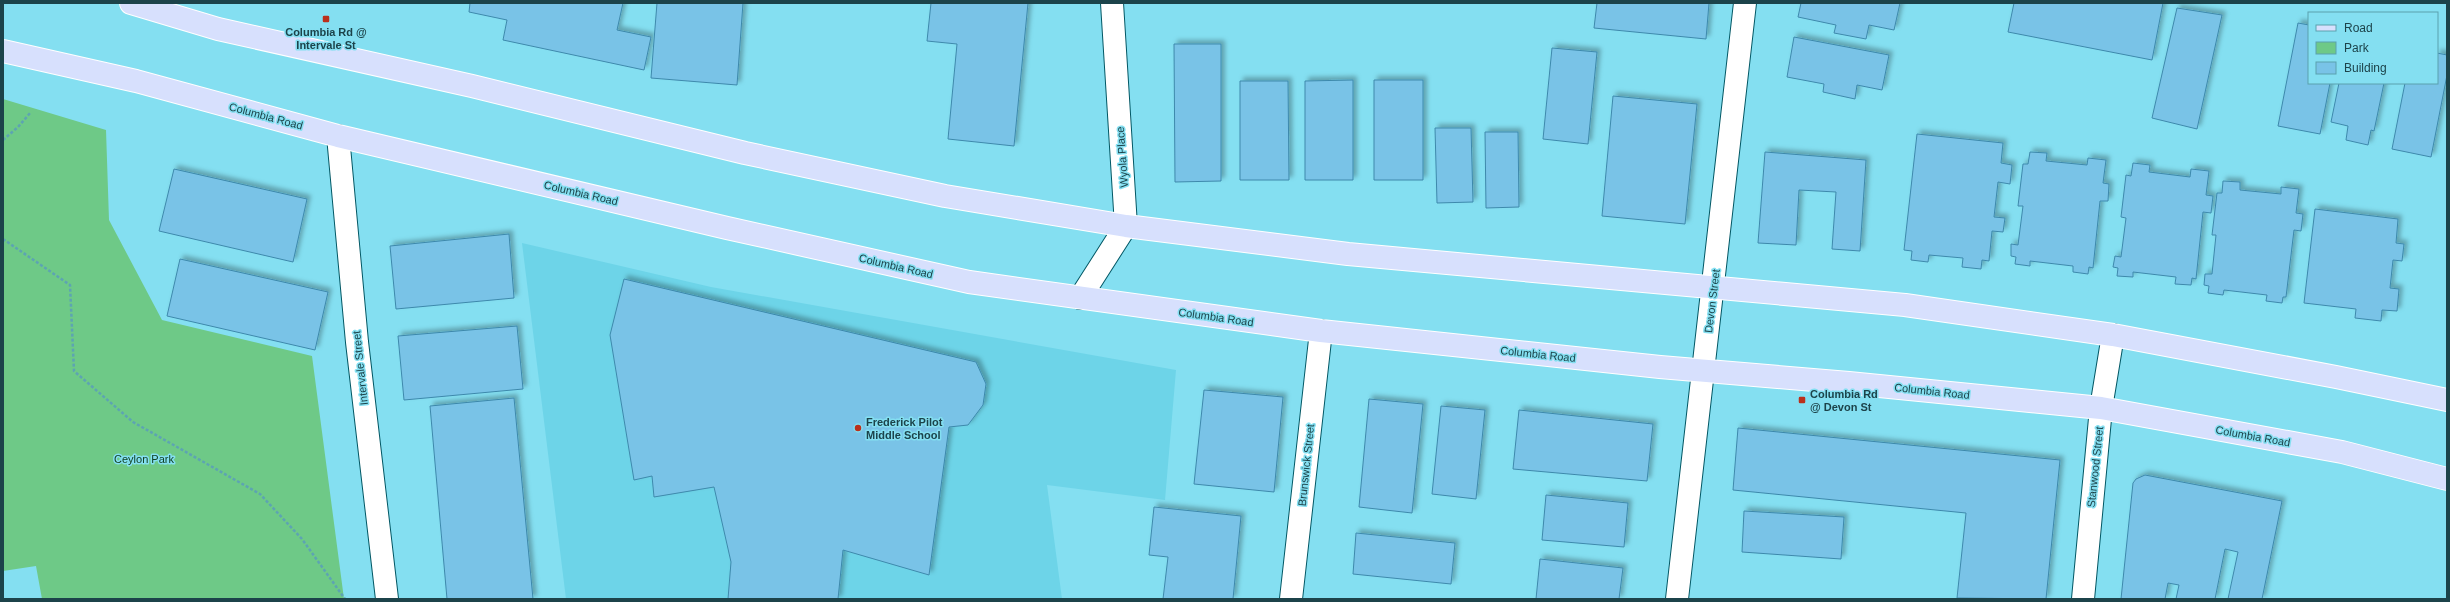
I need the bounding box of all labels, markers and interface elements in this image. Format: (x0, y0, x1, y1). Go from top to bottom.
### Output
legend (2308, 12, 2438, 84)
marker: Columbia Rd @ Intervale St (321, 14, 331, 24)
text: Road (2344, 21, 2373, 35)
place label: Columbia Rd @ Intervale St (285, 26, 367, 51)
text: Park (2344, 41, 2370, 55)
text: Building (2344, 61, 2387, 75)
street label: Columbia Road (228, 100, 304, 132)
street label: Wyola Place (1114, 126, 1130, 188)
street label: Columbia Road (543, 179, 619, 207)
street label: Columbia Road (858, 252, 934, 280)
street label: Devon Street (1702, 268, 1722, 334)
street label: Columbia Road (1178, 306, 1254, 328)
street label: Intervale Street (350, 330, 370, 406)
street label: Columbia Road (1500, 344, 1576, 364)
street label: Columbia Road (1894, 381, 1970, 401)
place label: Columbia Rd @ Devon St (1810, 388, 1878, 413)
marker: Columbia Rd @ Devon St (1797, 395, 1807, 405)
place label: Frederick Pilot Middle School (866, 416, 943, 441)
marker: Frederick Pilot Middle School (853, 423, 863, 433)
street label: Brunswick Street (1296, 423, 1316, 507)
street label: Columbia Road (2215, 424, 2291, 448)
street label: Stanwood Street (2085, 426, 2105, 508)
park label: Ceylon Park (114, 453, 174, 465)

